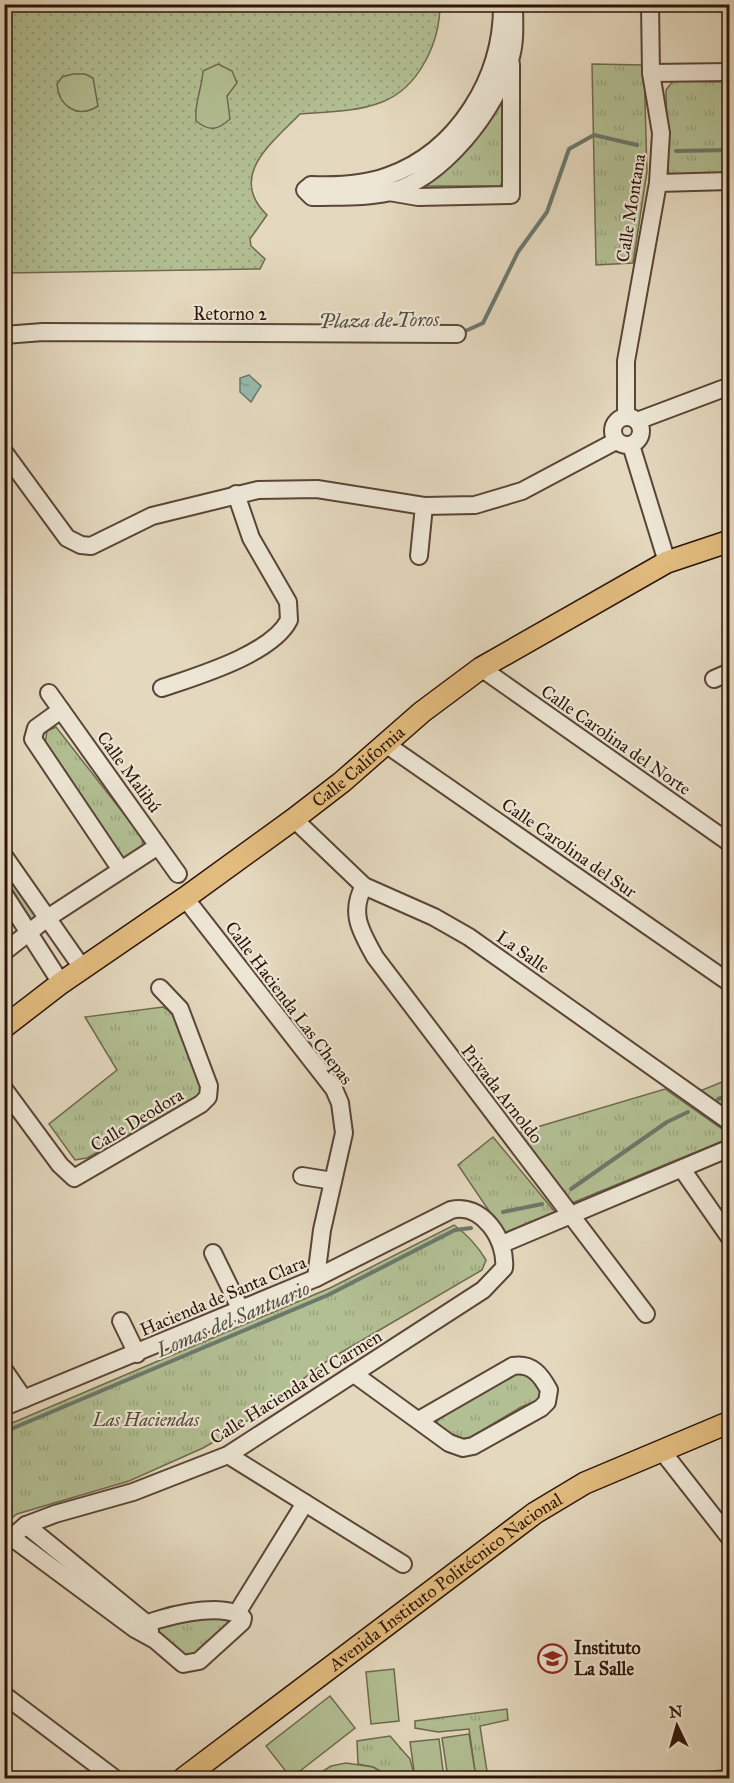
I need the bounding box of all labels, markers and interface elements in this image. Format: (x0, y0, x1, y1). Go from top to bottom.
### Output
street label: Calle Montana (612, 152, 650, 264)
street label: Retorno 2 (193, 303, 267, 325)
water label: Plaza de Toros (319, 307, 440, 333)
street label: Calle Carolina del Norte (537, 680, 695, 800)
street label: Calle California (308, 721, 410, 812)
street label: Calle Malibú (92, 727, 166, 817)
street label: Calle Carolina del Sur (497, 793, 641, 903)
street label: Calle Hacienda Las Chepas (220, 917, 358, 1089)
street label: La Salle (492, 926, 554, 978)
street label: Privada Arnoldo (457, 1040, 547, 1148)
street label: Calle Deodora (87, 1083, 188, 1156)
street label: Hacienda de Santa Clara (137, 1251, 310, 1341)
water label: Lomas del Santuario (152, 1276, 314, 1363)
street label: Calle Hacienda del Carmen (206, 1325, 386, 1449)
park label: Las Haciendas (92, 1409, 200, 1431)
street label: Avenida Instituto Politécnico Nacional (324, 1488, 566, 1676)
place label: Instituto La Salle (574, 1637, 641, 1680)
school or university icon: Instituto La Salle (537, 1642, 569, 1674)
north arrow (647, 1696, 707, 1756)
text: N (668, 1701, 684, 1722)

